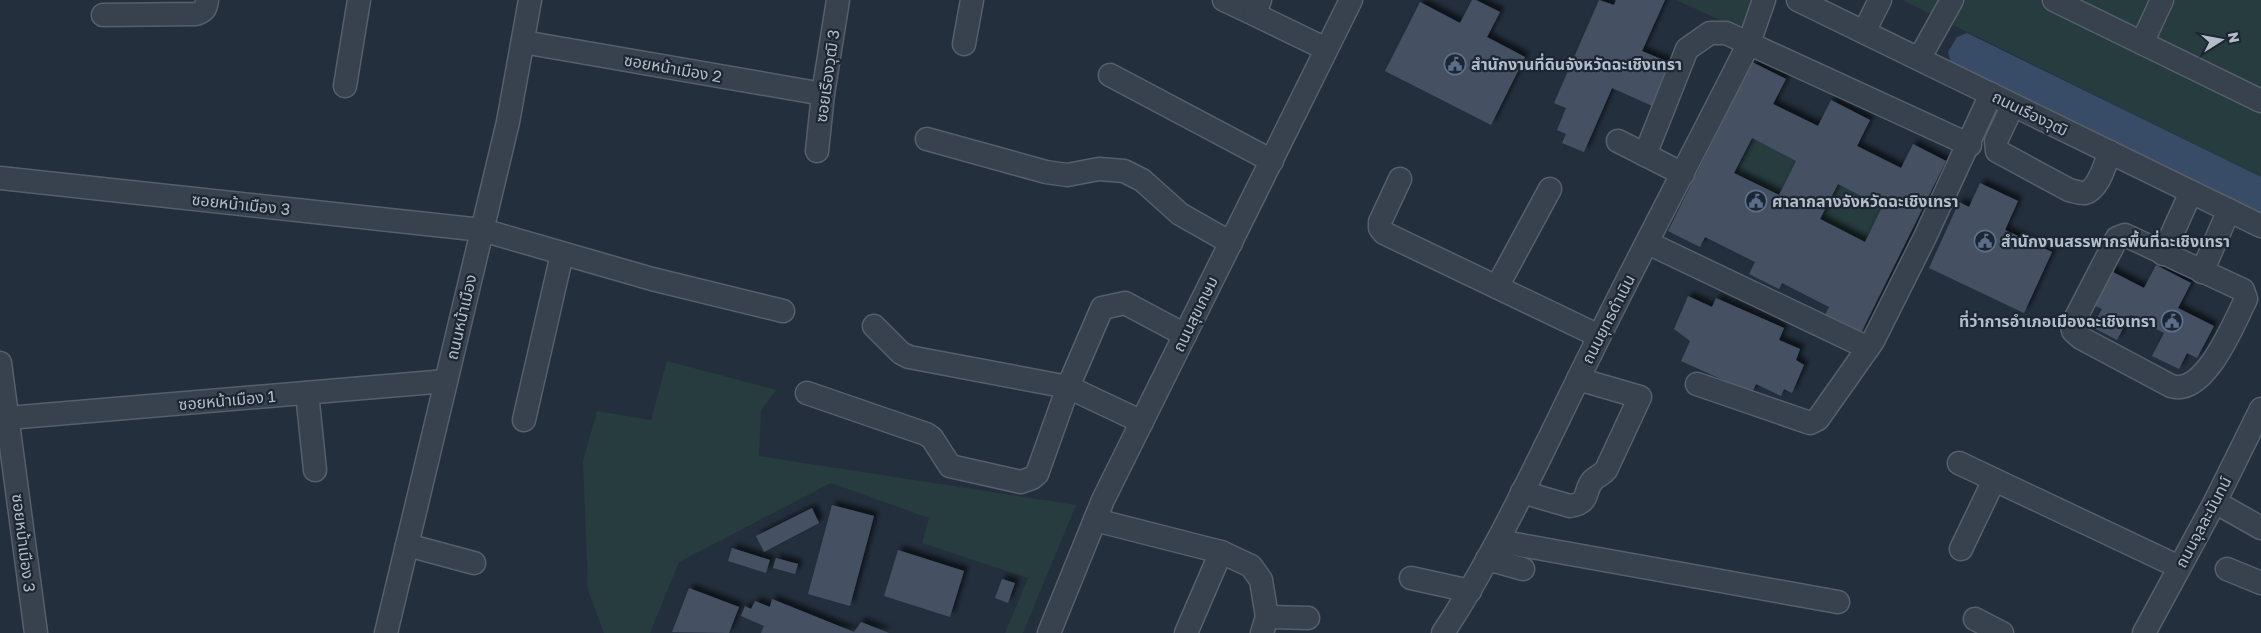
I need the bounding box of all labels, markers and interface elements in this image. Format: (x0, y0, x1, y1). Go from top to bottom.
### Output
north arrow (2196, 15, 2246, 65)
street label: ซอยเรืองวุฒิ 3 (811, 28, 843, 124)
text: N (2225, 31, 2244, 44)
street label: ซอยหน้าเมือง 2 (623, 50, 723, 86)
public building icon: สำนักงานที่ดินจังหวัดฉะเชิงเทรา (1443, 52, 1467, 76)
place label: สำนักงานที่ดินจังหวัดฉะเชิงเทรา (1471, 53, 1682, 74)
street label: ถนนเรืองวุฒิ (1989, 86, 2071, 140)
street label: ซอยหน้าเมือง 3 (191, 189, 291, 219)
public building icon: ศาลากลางจังหวัดฉะเชิงเทรา (1744, 189, 1768, 213)
place label: ศาลากลางจังหวัดฉะเชิงเทรา (1772, 191, 1958, 211)
public building icon: สำนักงานสรรพากรพื้นที่ฉะเชิงเทรา (1973, 229, 1997, 253)
place label: สำนักงานสรรพากรพื้นที่ฉะเชิงเทรา (2001, 230, 2230, 251)
street label: ถนนยุทธดำเนิน (1577, 271, 1639, 367)
street label: ถนนหน้าเมือง (441, 272, 481, 362)
street label: ถนนสุขเกษม (1168, 273, 1222, 355)
public building icon: ที่ว่าการอำเภอเมืองฉะเชิงเทรา (2160, 309, 2184, 333)
place label: ที่ว่าการอำเภอเมืองฉะเชิงเทรา (1959, 310, 2156, 331)
street label: ซอยหน้าเมือง 1 (178, 386, 277, 414)
street label: ถนนจุลละนันทน์ (2171, 473, 2235, 571)
street label: ซอยหน้าเมือง 3 (8, 493, 40, 593)

